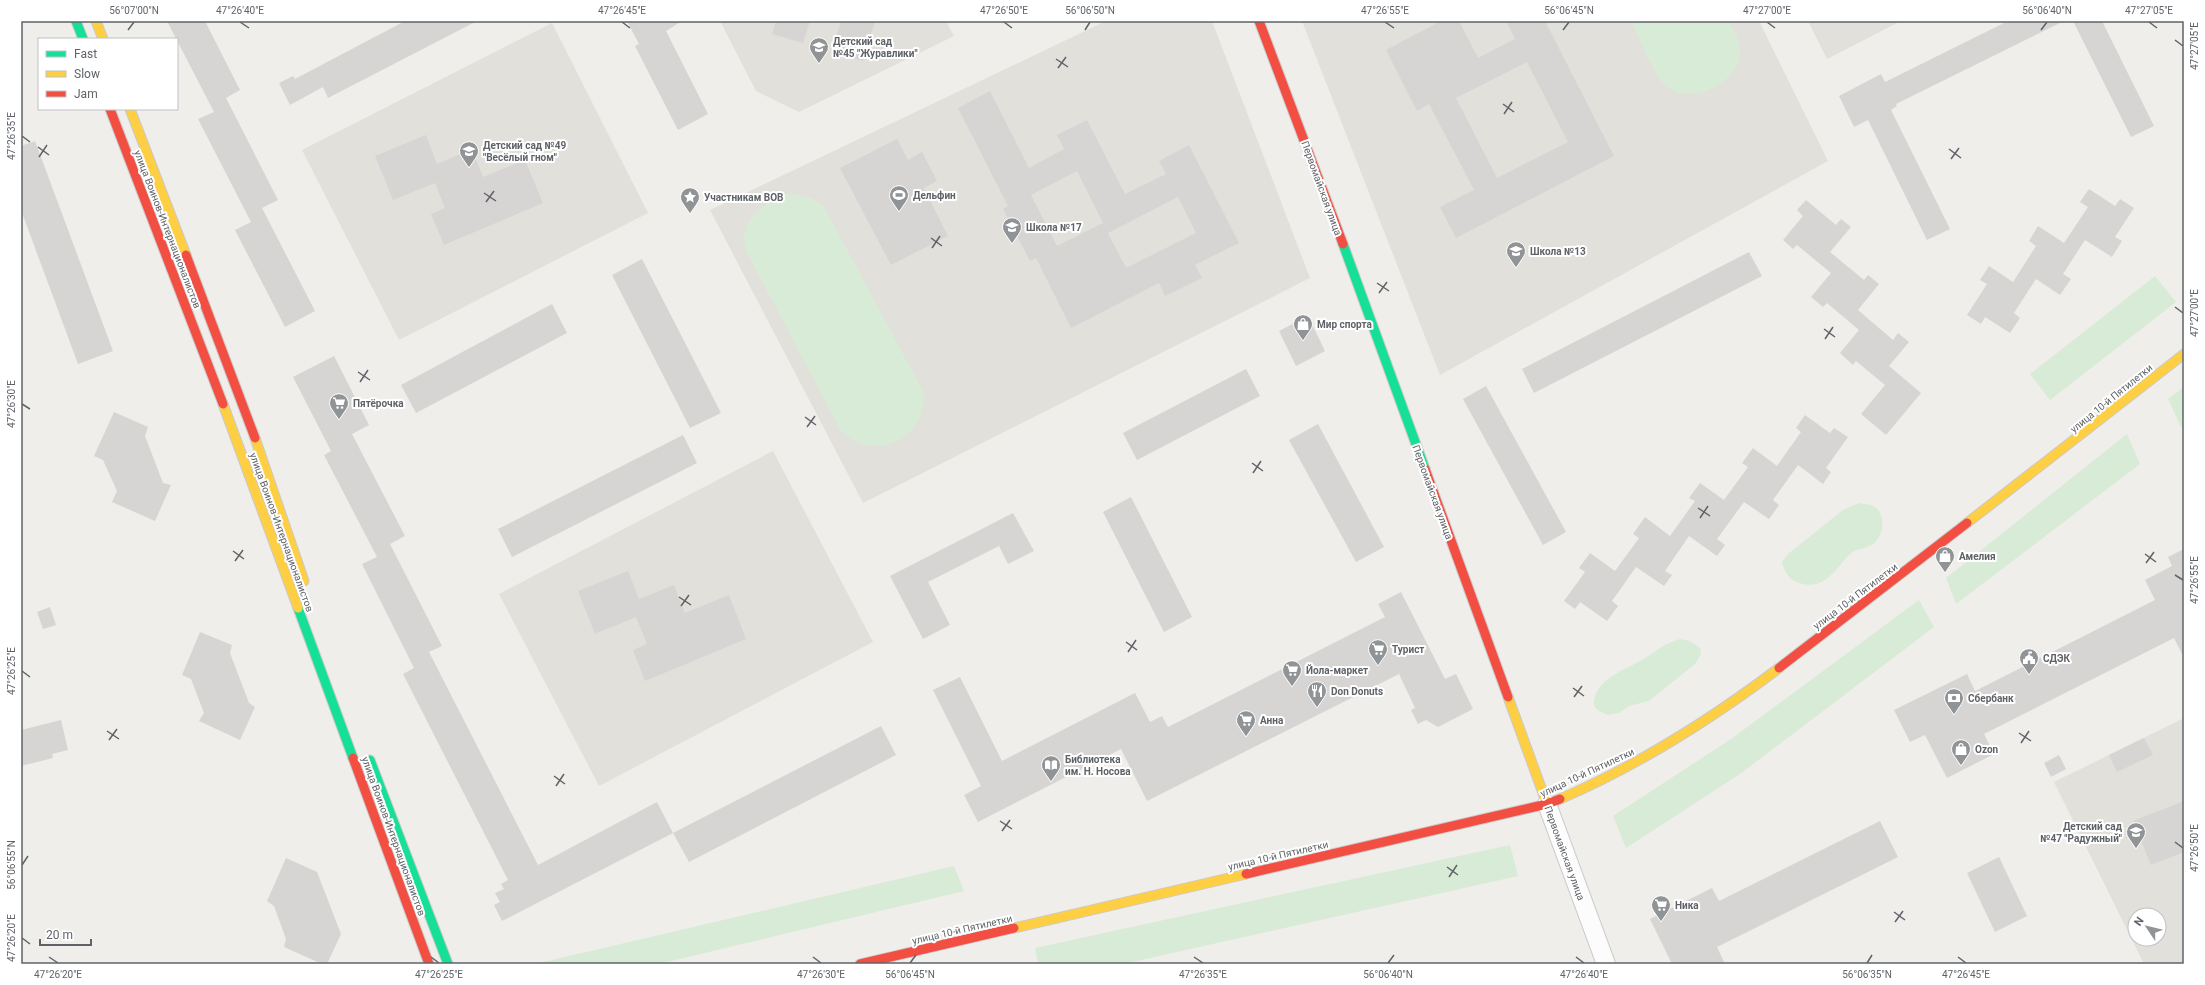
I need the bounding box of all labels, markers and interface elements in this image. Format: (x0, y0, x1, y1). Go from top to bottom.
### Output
text: 56°07'00"N (109, 5, 159, 16)
text: 47°26'40"E (216, 5, 264, 16)
text: 47°26'45"E (598, 5, 646, 16)
text: 47°26'50"E (980, 5, 1028, 16)
text: 56°06'50"N (1065, 5, 1115, 16)
text: 47°26'55"E (1361, 5, 1409, 16)
text: 56°06'45"N (1544, 5, 1594, 16)
text: 47°27'00"E (1743, 5, 1791, 16)
text: 56°06'40"N (2022, 5, 2072, 16)
text: 47°27'05"E (2125, 5, 2173, 16)
text: 47°27'05"E (2189, 22, 2200, 70)
school or university icon: Детский сад №45 "Журавлики" (808, 36, 830, 64)
place label: Детский сад №45 "Журавлики" (833, 36, 918, 59)
legend (38, 38, 178, 110)
text: Fast (74, 47, 97, 61)
text: Slow (74, 67, 100, 81)
text: Jam (74, 87, 98, 101)
text: 47°26'35"E (6, 112, 17, 160)
street label: Первомайская улица (1299, 139, 1344, 237)
school or university icon: Детский сад №49 "Весёлый гном" (458, 140, 480, 168)
place label: Детский сад №49 "Весёлый гном" (483, 140, 566, 163)
street label: улица Воинов-Интернационалистов (132, 149, 203, 310)
sports icon: Дельфин (888, 184, 910, 212)
place icon: Участникам ВОВ (679, 186, 701, 214)
place label: Дельфин (913, 190, 956, 201)
place label: Участникам ВОВ (704, 192, 783, 203)
school or university icon: Школа №17 (1001, 216, 1023, 244)
place label: Школа №17 (1026, 222, 1082, 233)
school or university icon: Школа №13 (1505, 240, 1527, 268)
place label: Школа №13 (1530, 246, 1586, 257)
text: 47°27'00"E (2189, 289, 2200, 337)
shop icon: Мир спорта (1292, 313, 1314, 341)
place label: Мир спорта (1317, 319, 1372, 330)
street label: улица 10-й Пятилетки (2068, 362, 2155, 435)
text: 47°26'30"E (6, 380, 17, 428)
supermarket icon: Пятёрочка (328, 392, 350, 420)
place label: Пятёрочка (353, 398, 404, 409)
street label: Первомайская улица (1410, 443, 1455, 541)
street label: улица Воинов-Интернационалистов (248, 451, 316, 613)
shop icon: Амелия (1934, 545, 1956, 573)
place label: Амелия (1959, 551, 1996, 562)
text: 47°26'55"E (2189, 556, 2200, 604)
street label: улица 10-й Пятилетки (1811, 561, 1900, 632)
supermarket icon: Турист (1367, 638, 1389, 666)
place label: Турист (1392, 644, 1424, 655)
text: 47°26'25"E (6, 647, 17, 695)
public building icon: СДЭК (2018, 647, 2040, 675)
place label: СДЭК (2043, 653, 2070, 664)
supermarket icon: Йола-маркет (1281, 659, 1303, 687)
place label: Йола-маркет (1306, 664, 1368, 676)
restaurant icon: Don Donuts (1306, 680, 1328, 708)
place label: Don Donuts (1331, 686, 1383, 697)
bank icon: Сбербанк (1943, 687, 1965, 715)
place label: Сбербанк (1968, 693, 2014, 704)
supermarket icon: Анна (1235, 709, 1257, 737)
place label: Анна (1260, 715, 1284, 726)
shop icon: Ozon (1950, 738, 1972, 766)
place label: Ozon (1975, 744, 1999, 755)
street label: улица 10-й Пятилетки (1538, 746, 1636, 799)
library icon: Библиотека им. Н. Носова (1040, 754, 1062, 782)
place label: Библиотека им. Н. Носова (1065, 754, 1131, 777)
street label: улица Воинов-Интернационалистов (360, 755, 428, 917)
street label: Первомайская улица (1542, 804, 1587, 902)
place label: Детский сад №47 "Радужный" (2040, 821, 2123, 844)
school or university icon: Детский сад №47 "Радужный" (2125, 821, 2147, 849)
text: 47°26'50"E (2189, 824, 2200, 872)
street label: улица 10-й Пятилетки (1227, 839, 1329, 872)
text: 56°06'55"N (6, 840, 17, 890)
supermarket icon: Ника (1650, 894, 1672, 922)
place label: Ника (1675, 900, 1699, 911)
north arrow (2127, 907, 2167, 947)
street label: улица 10-й Пятилетки (911, 913, 1013, 946)
text: 47°26'20"E (6, 914, 17, 962)
text: N (2132, 914, 2147, 928)
scale bar (40, 921, 91, 947)
text: 20 m (46, 928, 73, 942)
text: 47°26'20"E (34, 969, 82, 980)
text: 47°26'25"E (415, 969, 463, 980)
text: 47°26'30"E (797, 969, 845, 980)
text: 56°06'45"N (885, 969, 935, 980)
text: 47°26'35"E (1179, 969, 1227, 980)
text: 56°06'40"N (1363, 969, 1413, 980)
text: 47°26'40"E (1560, 969, 1608, 980)
text: 56°06'35"N (1842, 969, 1892, 980)
text: 47°26'45"E (1942, 969, 1990, 980)

